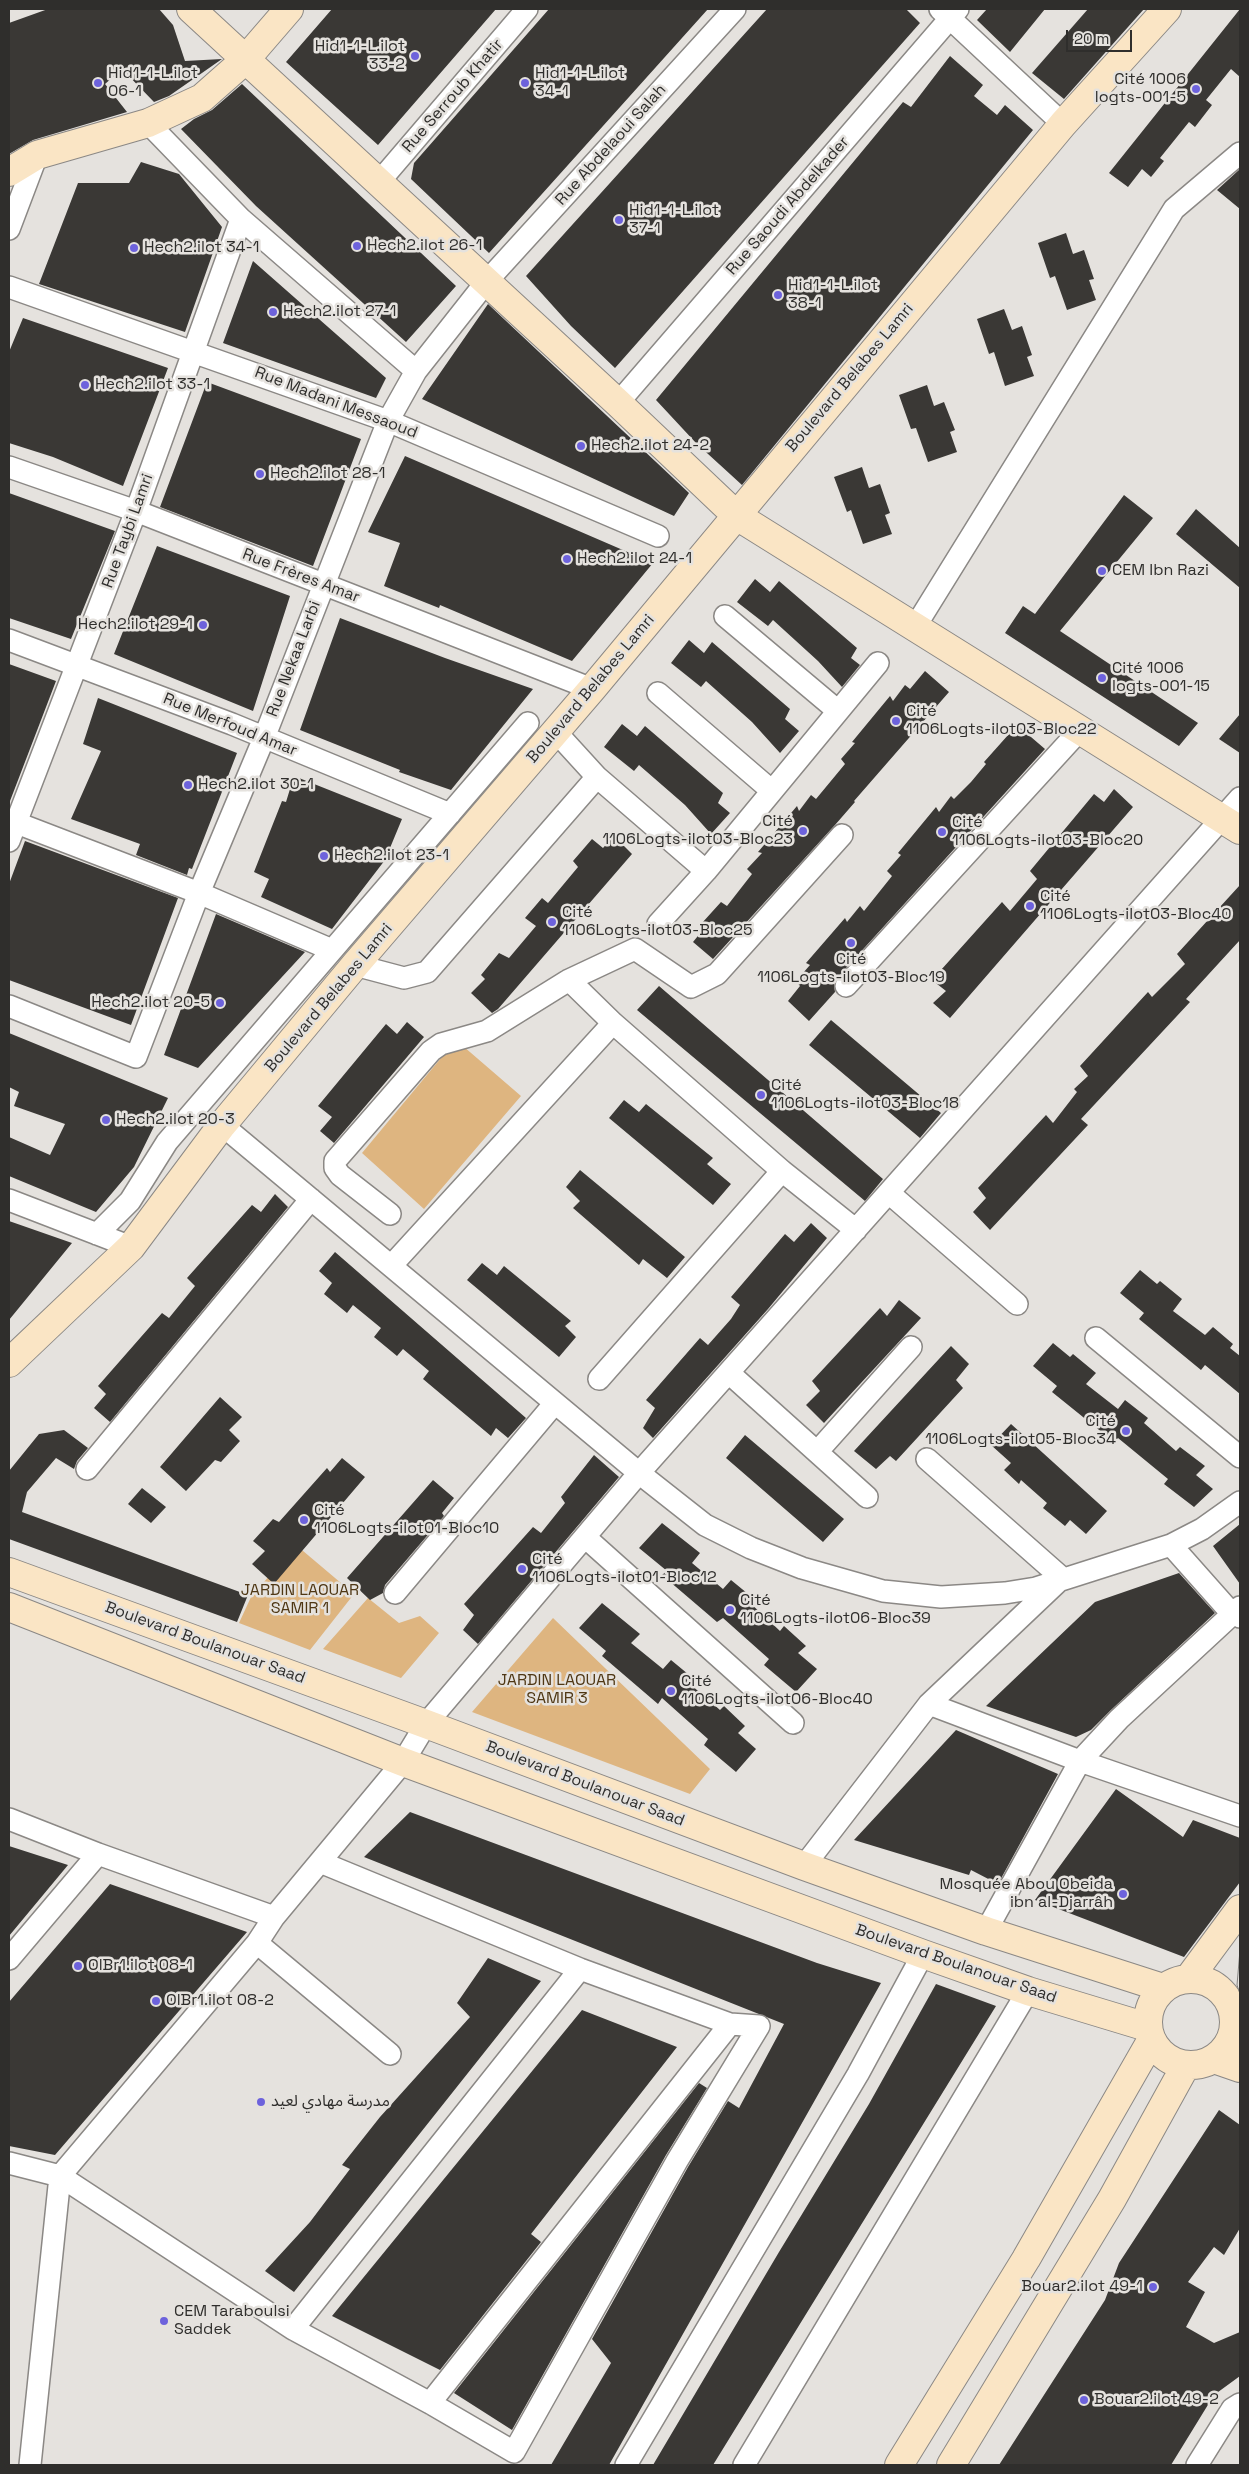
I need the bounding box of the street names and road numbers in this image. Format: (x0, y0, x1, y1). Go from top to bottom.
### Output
street label: Rue Serroub Khatir (398, 35, 508, 157)
street label: Rue Abdelaoui Salah (552, 81, 670, 209)
street label: Rue Saoudi Abdelkader (723, 133, 853, 279)
street label: Boulevard Belabes Lamri (782, 300, 918, 456)
street label: Rue Madani Messaoud (252, 363, 420, 443)
street label: Rue Taybi Lamri (98, 471, 158, 591)
street label: Rue Frères Amar (240, 545, 362, 607)
street label: Rue Nekaa Larbi (263, 598, 325, 720)
street label: Boulevard Belabes Lamri (523, 611, 659, 767)
street label: Rue Merfoud Amar (160, 689, 300, 761)
street label: Boulevard Belabes Lamri (261, 920, 397, 1076)
street label: Boulevard Boulanouar Saad (102, 1598, 308, 1688)
street label: Boulevard Boulanouar Saad (483, 1737, 687, 1831)
street label: Boulevard Boulanouar Saad (853, 1920, 1059, 2008)

